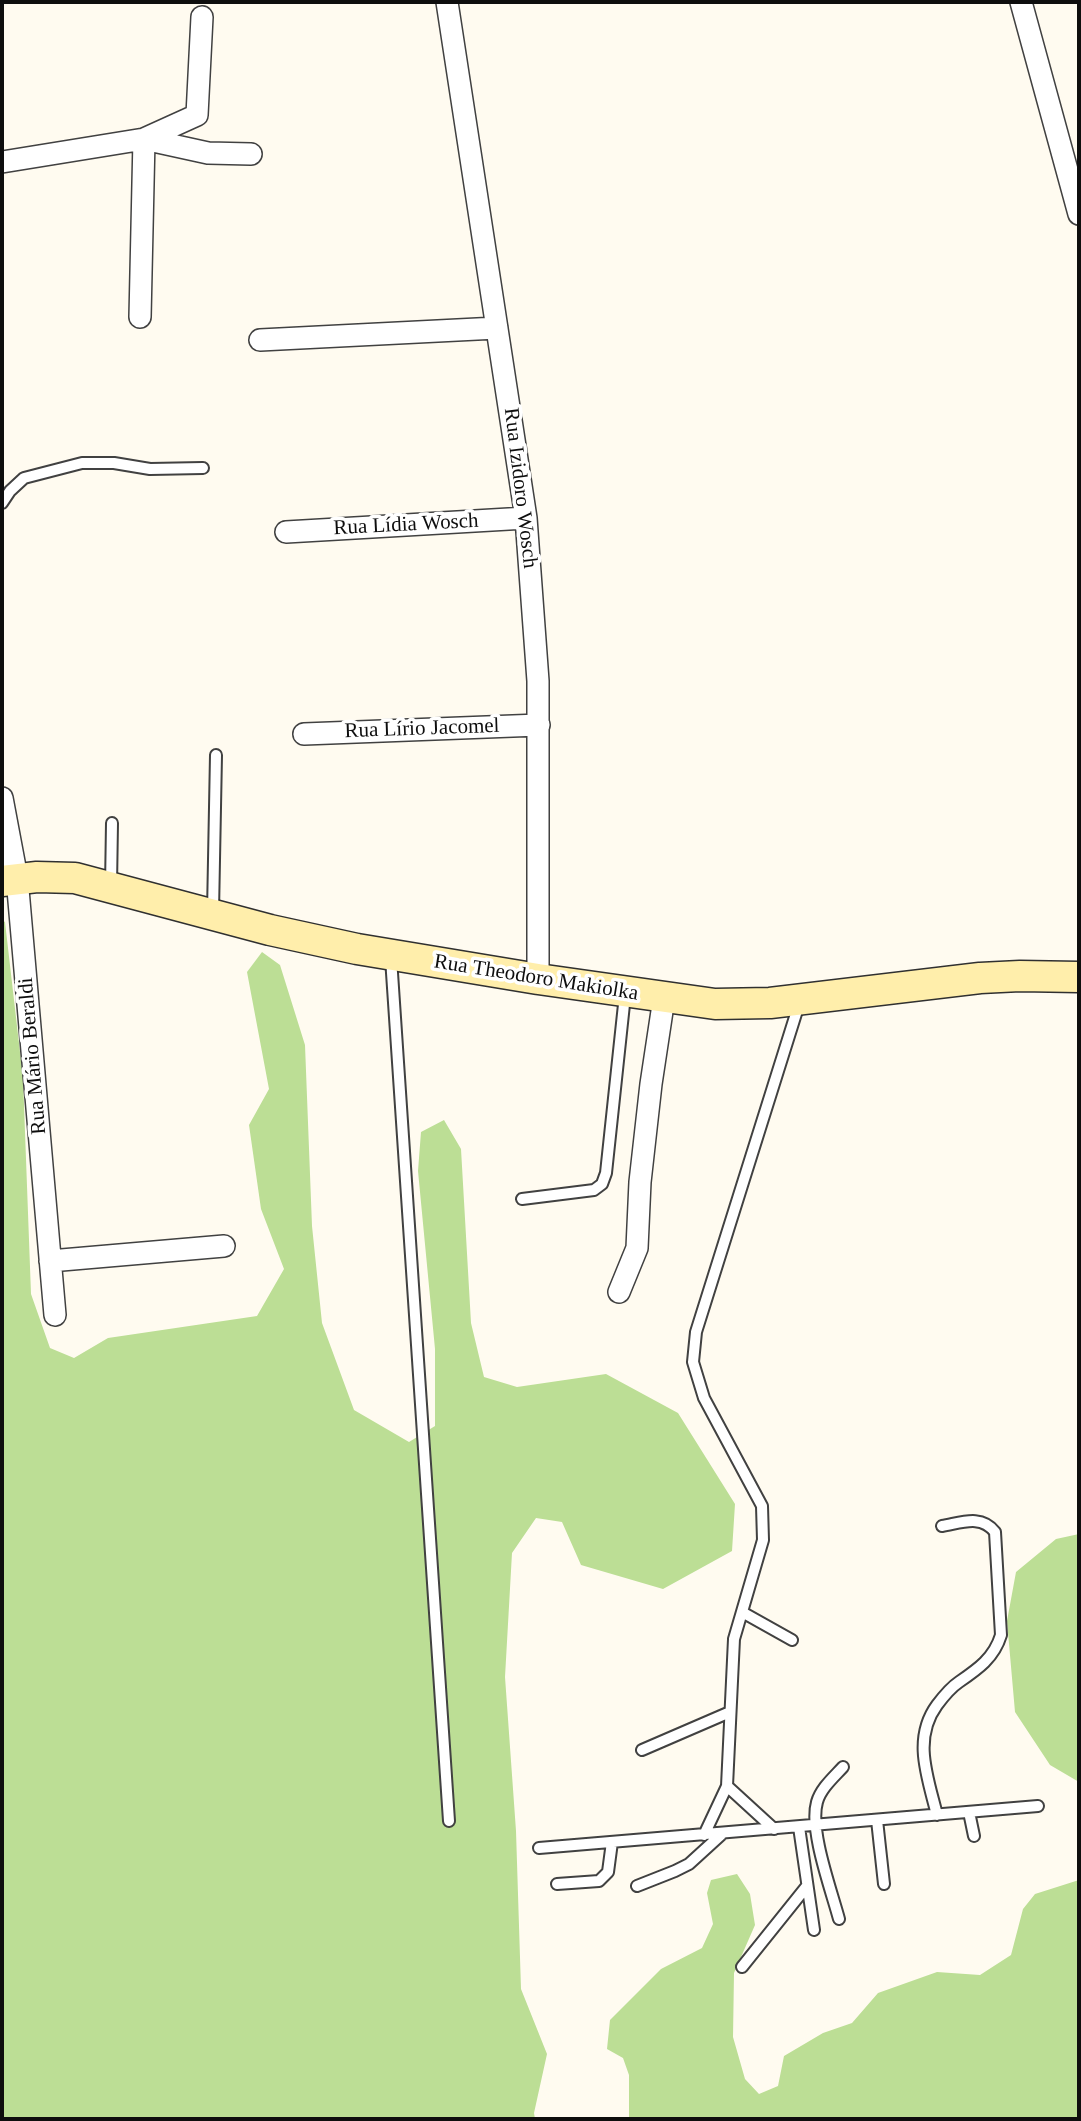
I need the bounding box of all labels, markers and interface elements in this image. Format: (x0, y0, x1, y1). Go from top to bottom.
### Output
street label: Rua Izidoro Wosch (498, 406, 542, 570)
street label: Rua Lídia Wosch (333, 509, 479, 541)
street label: Rua Lírio Jacomel (344, 714, 500, 744)
street label: Rua Theodoro Makiolka (432, 949, 640, 1007)
street label: Rua Mário Beraldi (14, 976, 52, 1136)

